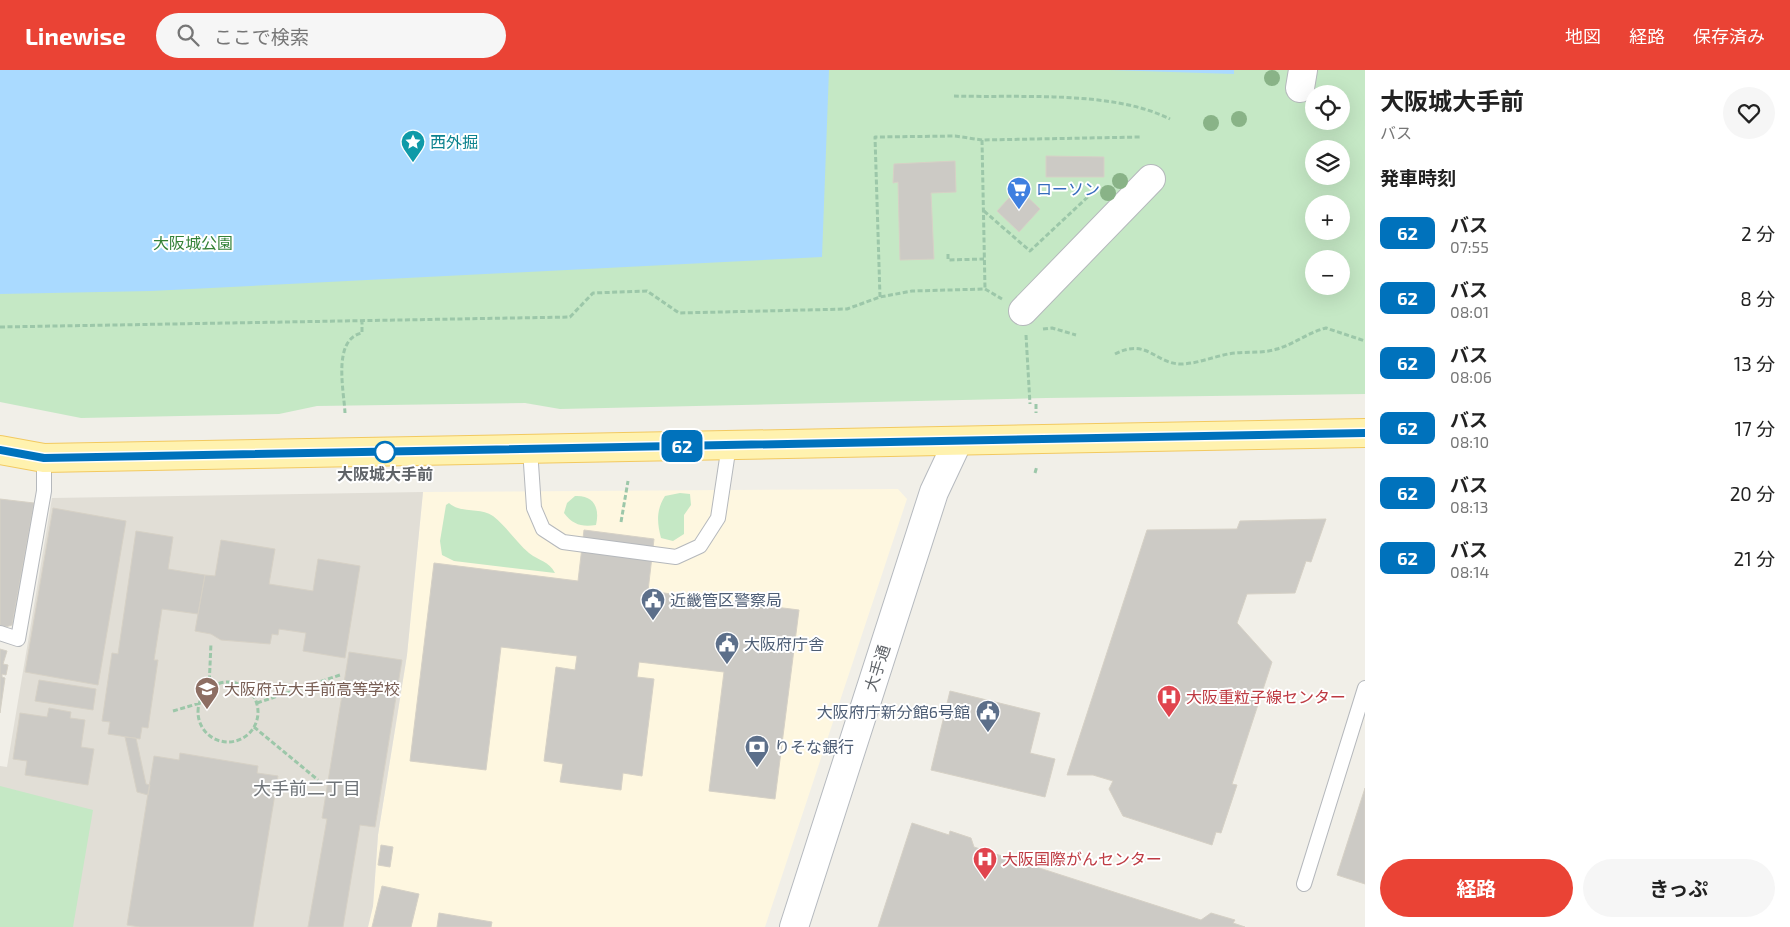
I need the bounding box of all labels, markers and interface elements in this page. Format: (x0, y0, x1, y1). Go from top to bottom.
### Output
search box (156, 13, 506, 58)
text: Linewise (25, 21, 126, 50)
icon: search (174, 21, 202, 49)
text: ここで検索 (214, 25, 309, 48)
text: 地図 (1565, 25, 1601, 47)
text: 経路 (1629, 25, 1665, 47)
text: 保存済み (1693, 25, 1765, 47)
map controls (1305, 85, 1350, 295)
button: locate (1305, 85, 1350, 130)
text: 大阪城大手前 (1380, 86, 1524, 115)
button: heart (1723, 87, 1775, 139)
text: バス (1380, 123, 1412, 142)
place icon: 西外掘 (400, 129, 426, 163)
place label: 西外掘 (430, 132, 478, 151)
button: layers (1305, 140, 1350, 185)
text: 発車時刻 (1380, 166, 1456, 189)
supermarket icon: ローソン (1006, 176, 1032, 210)
place label: ローソン (1036, 179, 1100, 198)
button: + (1305, 195, 1350, 240)
text: バス (1450, 213, 1488, 236)
text: 62 (1397, 222, 1418, 244)
text: 2 分 (1741, 222, 1775, 245)
park label: 大阪城公園 (153, 233, 233, 252)
text: 07:55 (1450, 237, 1489, 256)
button: − (1305, 250, 1350, 295)
text: バス (1450, 278, 1488, 301)
text: 62 (1397, 287, 1418, 309)
text: 8 分 (1740, 287, 1775, 310)
text: 08:01 (1450, 302, 1489, 321)
text: バス (1450, 343, 1488, 366)
text: 62 (1397, 352, 1418, 374)
text: 13 分 (1734, 352, 1775, 375)
text: 08:06 (1450, 367, 1492, 386)
text: バス (1450, 408, 1488, 431)
text: 62 (1397, 417, 1418, 439)
text: 17 分 (1734, 417, 1775, 440)
line badge: 62 (660, 430, 704, 462)
text: 08:10 (1450, 432, 1489, 451)
text: 62 (671, 435, 693, 457)
marker: 大阪城大手前 (374, 441, 396, 463)
place label: 大阪城大手前 (337, 464, 433, 483)
text: バス (1450, 473, 1488, 496)
text: 62 (1397, 482, 1418, 504)
text: 20 分 (1730, 482, 1775, 505)
text: 08:13 (1450, 497, 1488, 516)
text: バス (1450, 538, 1488, 561)
text: 62 (1397, 547, 1418, 569)
text: 21 分 (1734, 547, 1775, 570)
text: 08:14 (1450, 562, 1489, 581)
public building icon: 近畿管区警察局 (640, 587, 666, 621)
place label: 近畿管区警察局 (670, 590, 782, 609)
public building icon: 大阪府庁舎 (714, 631, 740, 665)
place label: 大阪府庁舎 (744, 634, 824, 653)
street label: 大手通 (860, 642, 893, 694)
school or university icon: 大阪府立大手前高等学校 (194, 676, 220, 710)
place label: 大阪府立大手前高等学校 (224, 679, 400, 698)
hospital icon: 大阪重粒子線センター (1156, 684, 1182, 718)
place label: 大阪重粒子線センター (1186, 687, 1346, 706)
public building icon: 大阪府庁新分館6号館 (975, 699, 1001, 733)
place label: 大阪府庁新分館6号館 (817, 702, 970, 721)
bank icon: りそな銀行 (744, 734, 770, 768)
place label: りそな銀行 (774, 737, 854, 756)
district label: 大手前二丁目 (253, 777, 361, 799)
hospital icon: 大阪国際がんセンター (972, 846, 998, 880)
place label: 大阪国際がんセンター (1002, 849, 1162, 868)
button: 経路 (1380, 859, 1573, 917)
button: きっぷ (1583, 859, 1775, 917)

